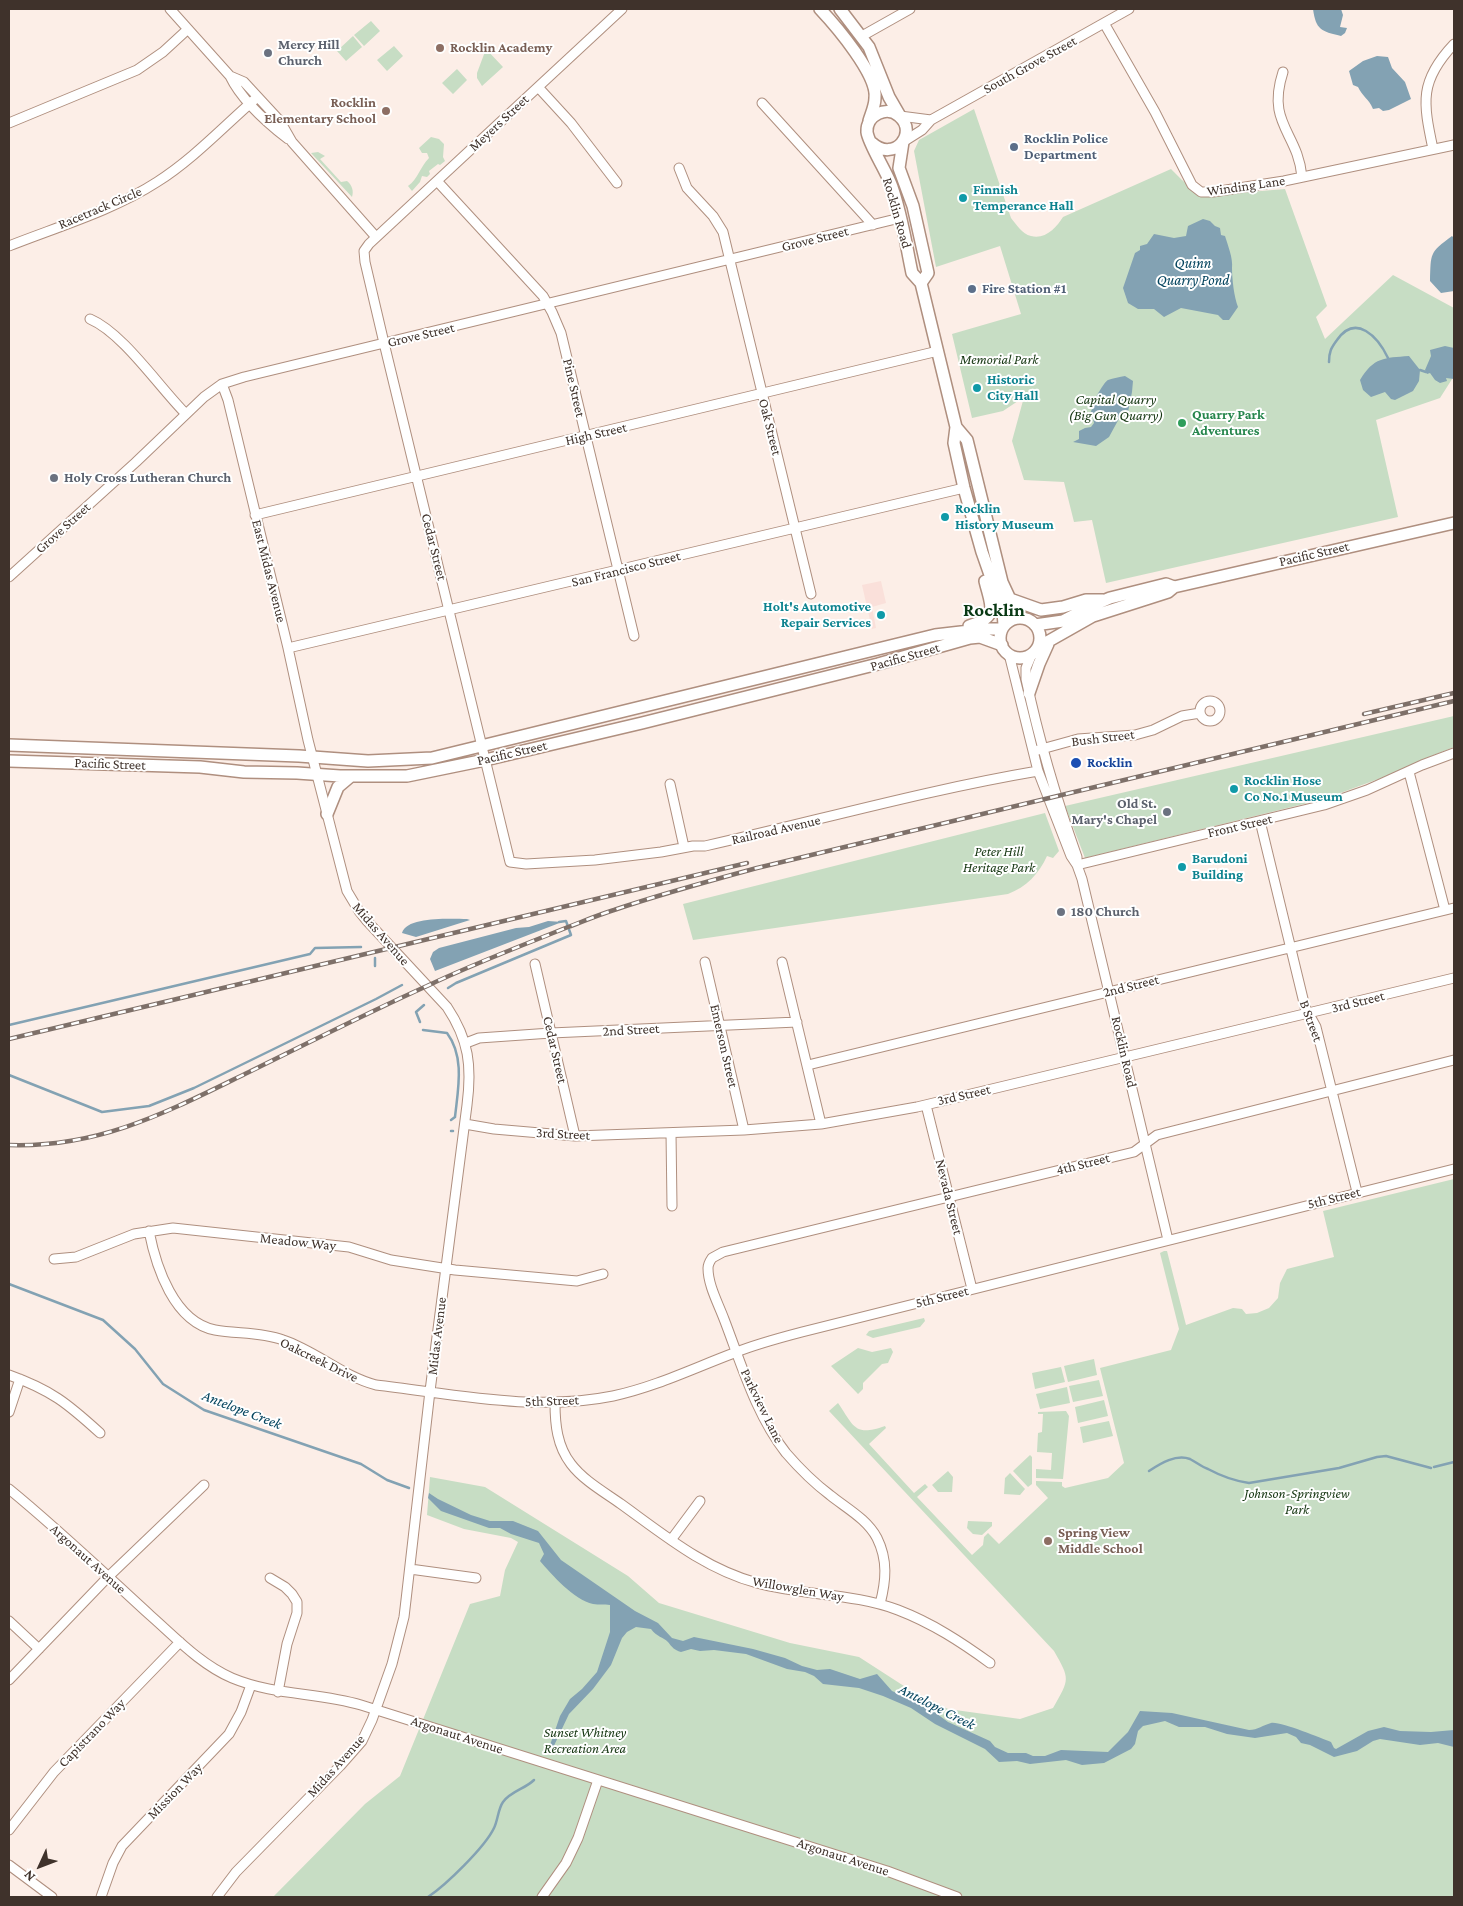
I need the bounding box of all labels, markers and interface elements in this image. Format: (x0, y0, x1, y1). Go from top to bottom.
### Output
street label: South Grove Street (980, 32, 1080, 98)
place label: Mercy Hill Church (278, 37, 340, 70)
place label: Rocklin Academy (450, 40, 552, 56)
marker: Rocklin Academy (434, 42, 446, 54)
marker: Mercy Hill Church (262, 47, 274, 59)
street label: Meyers Street (465, 91, 533, 155)
place label: Rocklin Elementary School (264, 95, 376, 128)
marker: Rocklin Elementary School (380, 105, 392, 117)
place label: Rocklin Police Department (1024, 131, 1108, 164)
marker: Rocklin Police Department (1008, 141, 1020, 153)
street label: Winding Lane (1206, 172, 1286, 200)
street label: Rocklin Road (879, 176, 915, 250)
place label: Finnish Temperance Hall (973, 182, 1074, 214)
street label: Racetrack Circle (56, 183, 144, 233)
marker: Finnish Temperance Hall (957, 192, 969, 204)
street label: Grove Street (780, 223, 850, 255)
water label: Quinn Quarry Pond (1157, 254, 1229, 289)
place label: Fire Station #1 (982, 281, 1066, 297)
marker: Fire Station #1 (966, 283, 978, 295)
street label: Grove Street (386, 319, 456, 351)
park label: Memorial Park (960, 352, 1038, 368)
street label: Pine Street (559, 357, 589, 419)
place label: Historic City Hall (987, 372, 1039, 404)
marker: Historic City Hall (971, 382, 983, 394)
park label: Capital Quarry (Big Gun Quarry) (1069, 392, 1163, 424)
street label: Oak Street (755, 397, 785, 457)
place label: Quarry Park Adventures (1192, 407, 1265, 440)
marker: Quarry Park Adventures (1176, 417, 1188, 429)
street label: High Street (564, 419, 628, 449)
place label: Holy Cross Lutheran Church (64, 470, 231, 486)
marker: Holy Cross Lutheran Church (48, 472, 60, 484)
street label: Grove Street (32, 499, 94, 557)
place label: Rocklin History Museum (955, 501, 1054, 534)
marker: Rocklin History Museum (939, 511, 951, 523)
street label: Cedar Street (418, 512, 450, 582)
street label: East Midas Avenue (248, 518, 290, 624)
street label: Pacific Street (1277, 538, 1351, 570)
street label: San Francisco Street (570, 547, 682, 591)
place label: Holt's Automotive Repair Services (763, 599, 871, 632)
district label: Rocklin (963, 599, 1025, 621)
marker: Holt's Automotive Repair Services (875, 609, 887, 621)
street label: Pacific Street (868, 639, 942, 675)
street label: Bush Street (1070, 726, 1136, 750)
street label: Pacific Street (475, 737, 549, 769)
street label: Pacific Street (74, 754, 146, 774)
place label: Rocklin (1087, 755, 1133, 771)
marker: Rocklin (1069, 756, 1083, 770)
place label: Rocklin Hose Co No.1 Museum (1244, 773, 1343, 806)
marker: Rocklin Hose Co No.1 Museum (1228, 783, 1240, 795)
place label: Old St. Mary's Chapel (1072, 796, 1157, 829)
marker: Old St. Mary's Chapel (1161, 806, 1173, 818)
street label: Front Street (1206, 810, 1274, 842)
street label: Railroad Avenue (730, 812, 822, 848)
park label: Peter Hill Heritage Park (963, 844, 1035, 876)
place label: Barudoni Building (1192, 851, 1248, 884)
marker: Barudoni Building (1176, 861, 1188, 873)
street label: Midas Avenue (349, 899, 413, 969)
place label: 180 Church (1071, 904, 1140, 920)
marker: 180 Church (1055, 906, 1067, 918)
street label: 2nd Street (1101, 971, 1161, 1001)
street label: 3rd Street (1330, 987, 1386, 1017)
street label: B Street (1296, 998, 1326, 1044)
street label: Emerson Street (706, 1003, 742, 1089)
street label: Cedar Street (539, 1015, 571, 1085)
street label: Rocklin Road (1108, 1015, 1140, 1089)
street label: 2nd Street (602, 1020, 660, 1040)
street label: 3rd Street (936, 1081, 992, 1109)
street label: 3rd Street (536, 1124, 590, 1144)
street label: 4th Street (1054, 1149, 1112, 1179)
street label: Nevada Street (931, 1157, 967, 1237)
street label: 5th Street (1306, 1183, 1362, 1213)
street label: Meadow Way (259, 1230, 337, 1254)
street label: 5th Street (914, 1282, 970, 1312)
street label: Midas Avenue (424, 1296, 450, 1376)
street label: Oakcreek Drive (277, 1334, 361, 1386)
street label: Parkview Lane (737, 1366, 787, 1446)
water label: Antelope Creek (200, 1387, 284, 1433)
street label: 5th Street (525, 1392, 579, 1410)
park label: Johnson-Springview Park (1244, 1486, 1350, 1518)
street label: Argonaut Avenue (47, 1521, 129, 1597)
place label: Spring View Middle School (1058, 1525, 1143, 1558)
marker: Spring View Middle School (1042, 1535, 1054, 1547)
street label: Willowglen Way (751, 1573, 845, 1605)
water label: Antelope Creek (896, 1680, 978, 1734)
street label: Capistrano Way (55, 1695, 129, 1771)
street label: Argonaut Avenue (409, 1712, 505, 1758)
park label: Sunset Whitney Recreation Area (544, 1725, 626, 1758)
street label: Midas Avenue (303, 1731, 369, 1801)
street label: Mission Way (144, 1759, 206, 1823)
street label: Argonaut Avenue (795, 1834, 891, 1880)
north arrow (15, 1841, 65, 1891)
text: N (20, 1867, 38, 1885)

